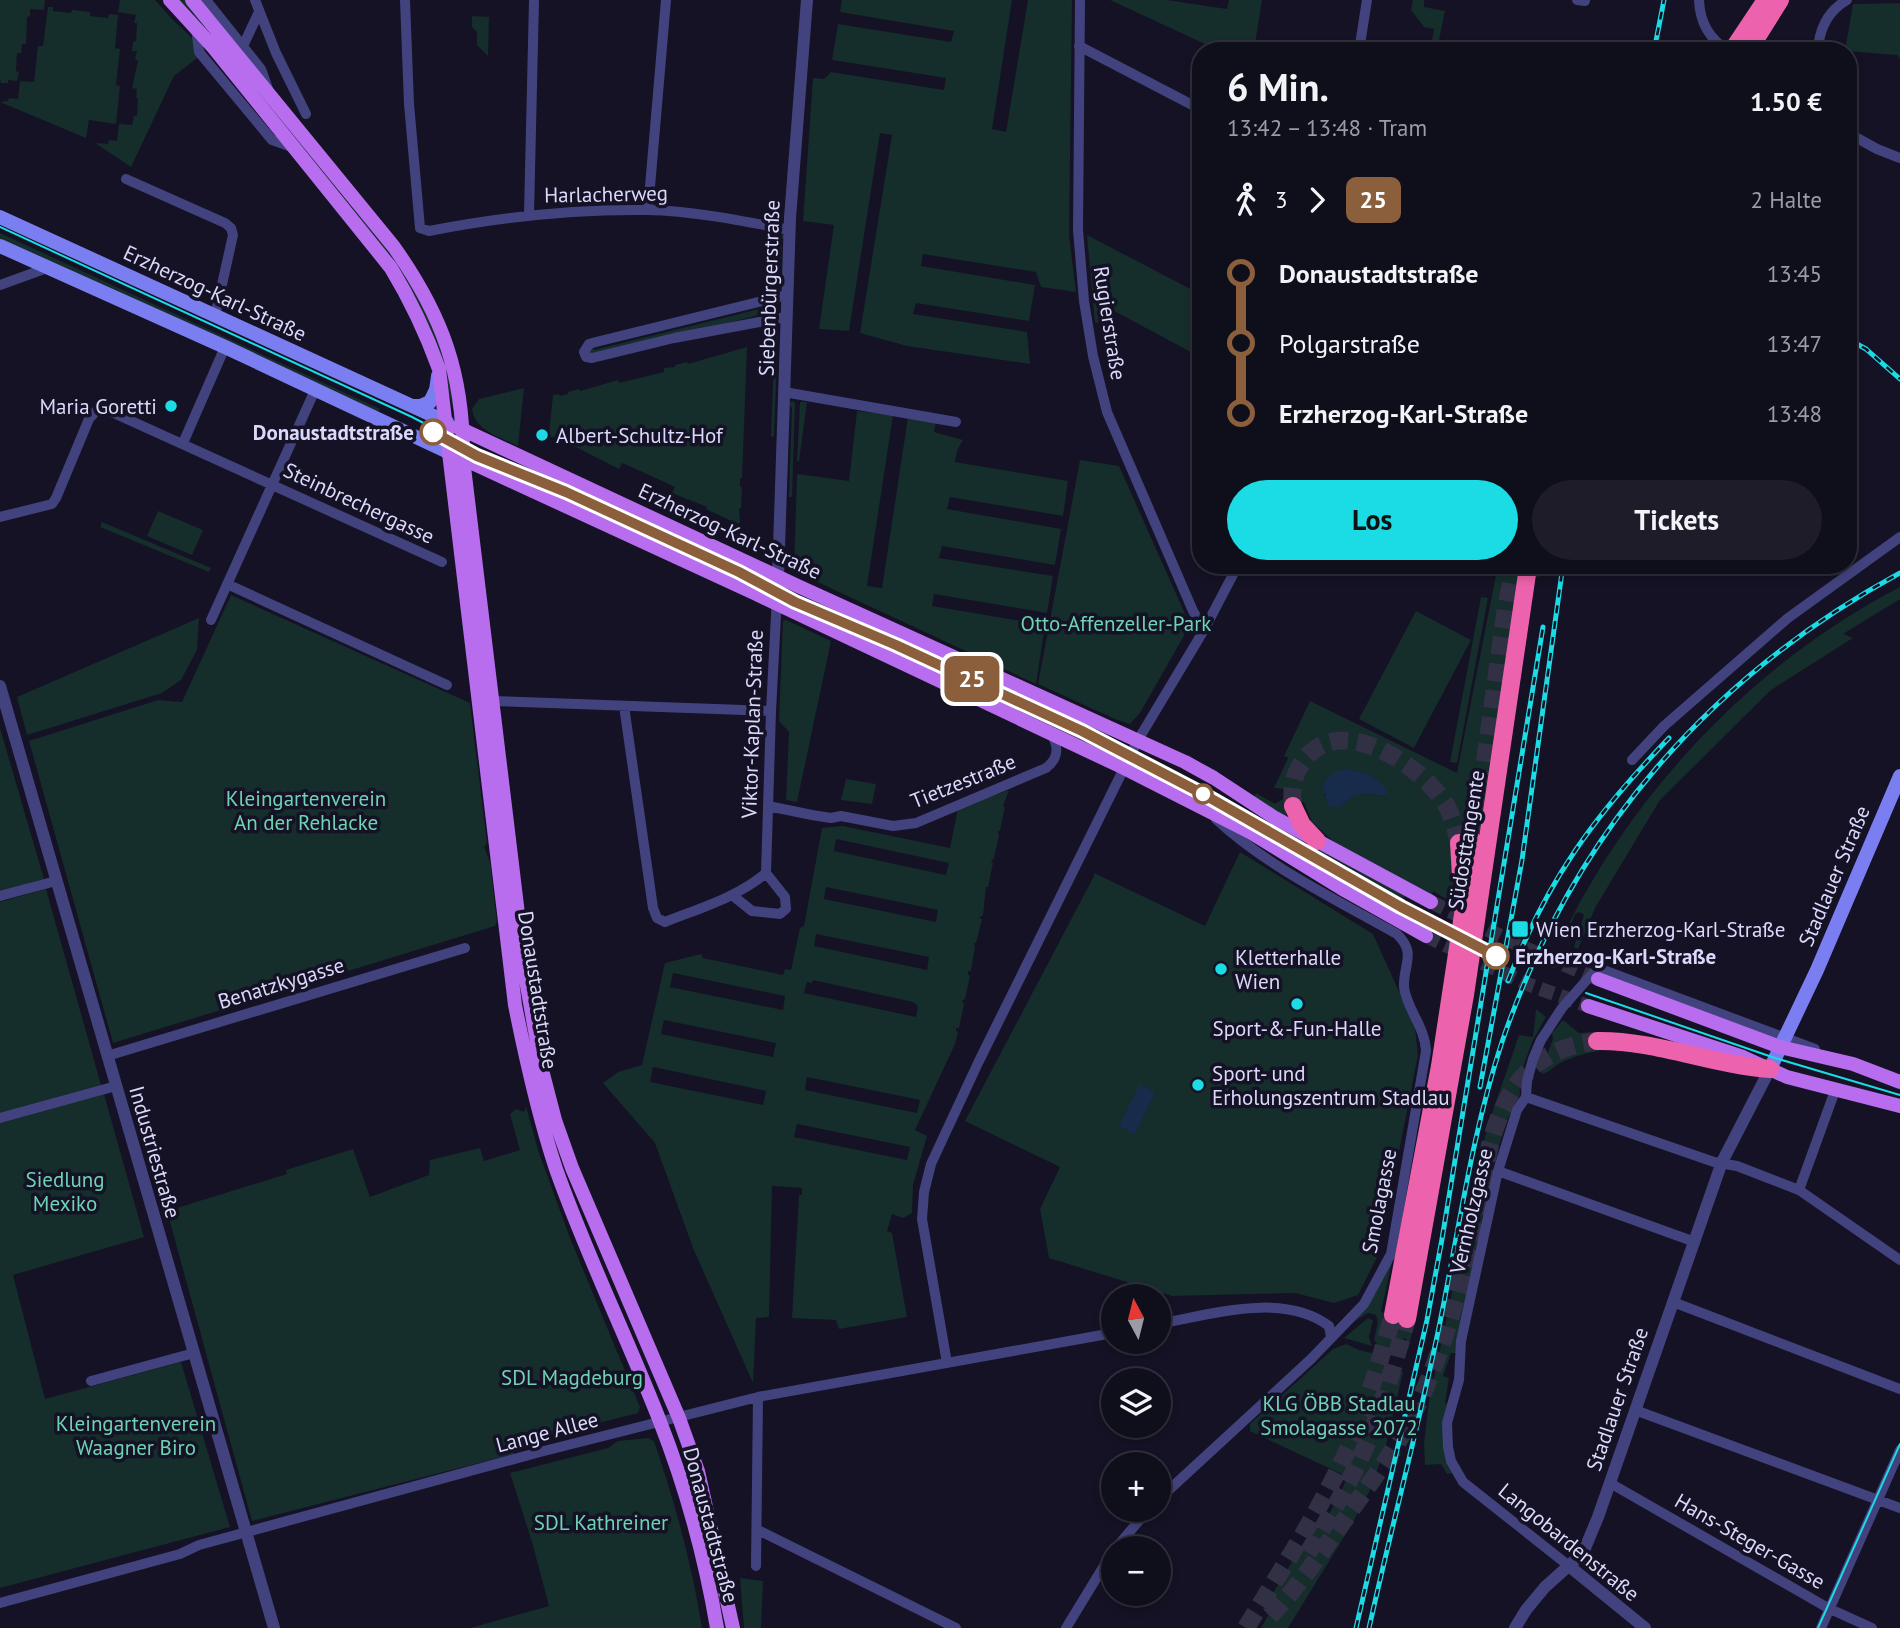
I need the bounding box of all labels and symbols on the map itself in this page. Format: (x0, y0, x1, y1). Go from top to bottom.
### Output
street label: Harlacherweg (544, 179, 668, 209)
street label: Siebenbürgerstraße (752, 199, 786, 377)
street label: Erzherzog-Karl-Straße (119, 239, 311, 347)
street label: Rugierstraße (1088, 264, 1132, 382)
place label: Maria Goretti (39, 393, 157, 420)
marker: Maria Goretti (163, 398, 179, 414)
place label: Donaustadtstraße (253, 419, 414, 446)
marker: Donaustadtstraße (420, 419, 446, 445)
place label: Albert-Schultz-Hof (556, 422, 724, 449)
marker: Albert-Schultz-Hof (534, 427, 550, 443)
street label: Steinbrechergasse (279, 456, 439, 550)
street label: Erzherzog-Karl-Straße (634, 477, 826, 585)
park label: Otto-Affenzeller-Park (1021, 610, 1211, 637)
street label: Viktor-Kaplan-Straße (735, 629, 769, 820)
line badge: 25 (940, 656, 1004, 702)
street label: Tietzestraße (906, 748, 1020, 814)
street label: Südosttangente (1442, 768, 1490, 912)
unlabelled marker (1193, 784, 1213, 804)
park label: Kleingartenverein An der Rehlacke (226, 785, 386, 836)
street label: Stadlauer Straße (1792, 802, 1876, 950)
street label: Donaustadtstraße (512, 909, 564, 1071)
place label: Wien Erzherzog-Karl-Straße (1536, 916, 1785, 943)
marker: Wien Erzherzog-Karl-Straße (1510, 919, 1530, 939)
marker: Erzherzog-Karl-Straße (1483, 943, 1509, 969)
place label: Erzherzog-Karl-Straße (1515, 943, 1716, 970)
place label: Kletterhalle Wien (1235, 944, 1341, 995)
street label: Benatzkygasse (214, 951, 348, 1015)
marker: Kletterhalle Wien (1213, 961, 1229, 977)
marker: Sport-&-Fun-Halle (1289, 996, 1305, 1012)
place label: Sport-&-Fun-Halle (1213, 1015, 1381, 1042)
place label: Sport- und Erholungszentrum Stadlau (1212, 1060, 1450, 1111)
marker: Sport- und Erholungszentrum Stadlau (1190, 1077, 1206, 1093)
street label: Industriestraße (123, 1083, 187, 1221)
street label: Smolagasse (1356, 1146, 1402, 1256)
street label: Vernholzgasse (1443, 1146, 1499, 1277)
park label: Siedlung Mexiko (26, 1166, 104, 1217)
north arrow (1101, 1284, 1171, 1354)
street label: Stadlauer Straße (1580, 1324, 1654, 1474)
park label: SDL Magdeburg (501, 1364, 643, 1391)
park label: KLG ÖBB Stadlau Smolagasse 2072 (1260, 1390, 1418, 1441)
street label: Lange Allee (493, 1405, 601, 1459)
park label: Kleingartenverein Waagner Biro (56, 1410, 216, 1461)
street label: Donaustadtstraße (677, 1444, 745, 1606)
street label: Langobardenstraße (1493, 1477, 1645, 1607)
street label: Hans-Steger-Gasse (1670, 1487, 1830, 1595)
park label: SDL Kathreiner (534, 1509, 668, 1536)

